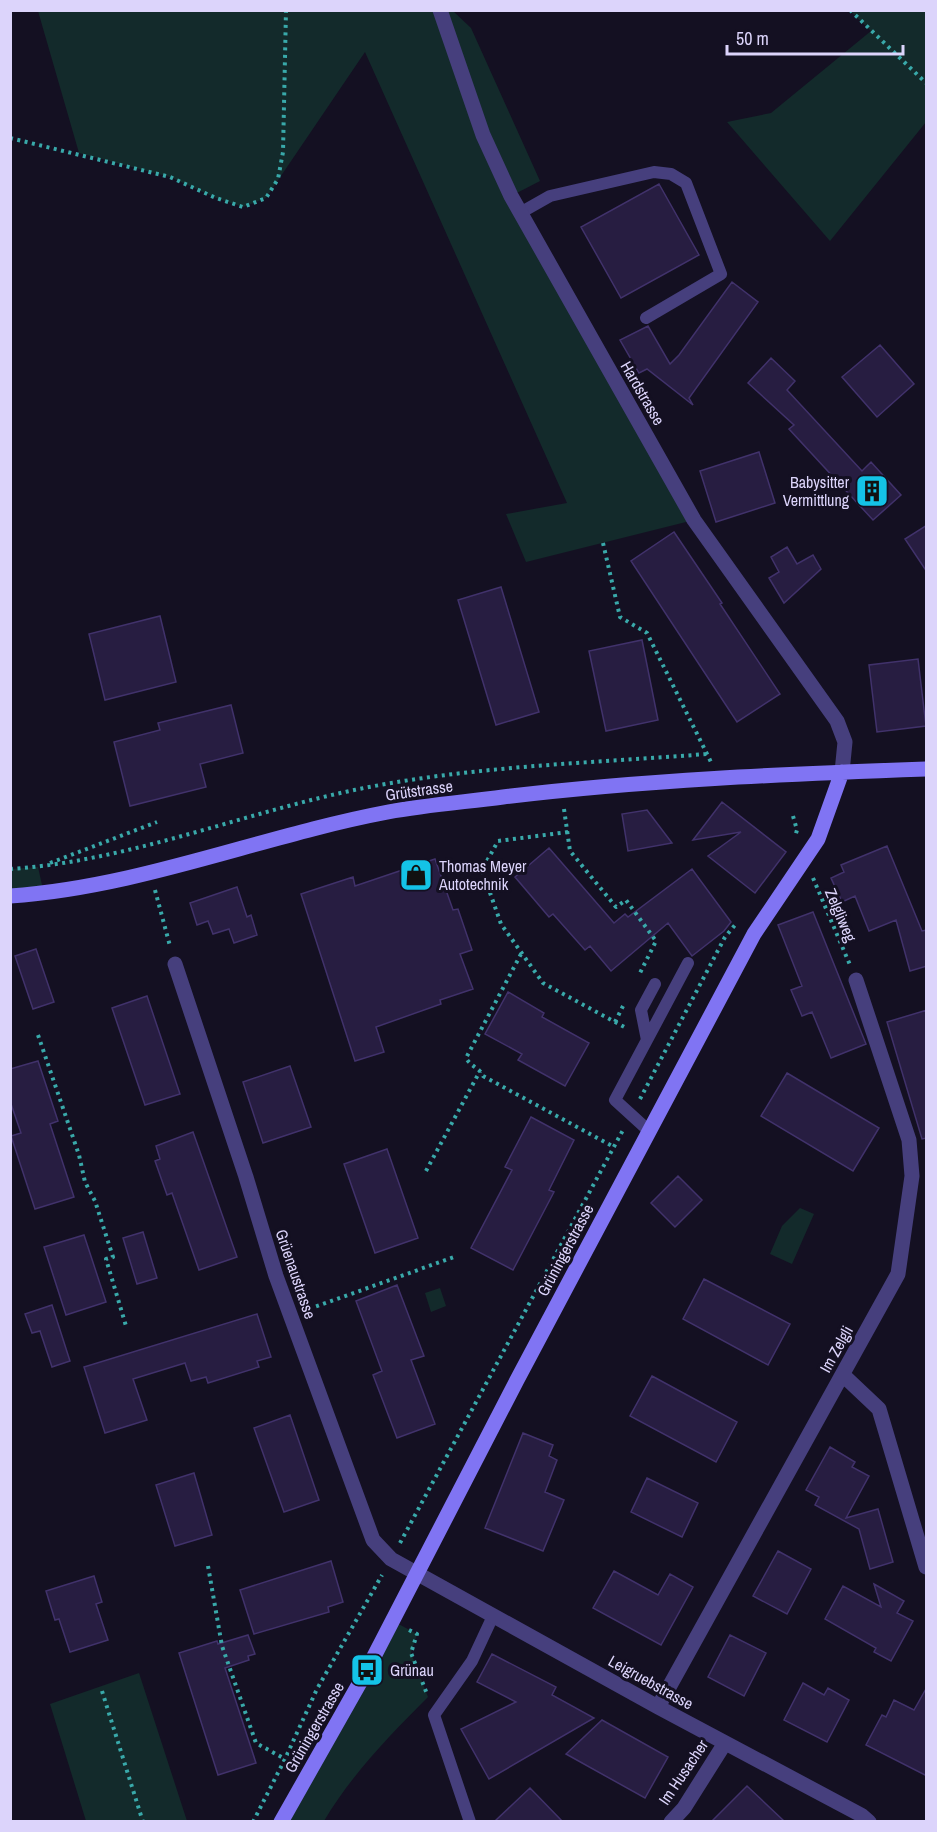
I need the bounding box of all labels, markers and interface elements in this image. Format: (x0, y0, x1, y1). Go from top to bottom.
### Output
scale bar (727, 18, 902, 56)
text: 50 m (736, 26, 769, 51)
street label: Hardstrasse (616, 357, 670, 429)
place label: Babysitter Vermittlung (783, 471, 850, 511)
building icon: Babysitter Vermittlung (854, 473, 890, 509)
street label: Grütstrasse (384, 774, 454, 806)
place label: Thomas Meyer Autotechnik (438, 855, 527, 895)
shop icon: Thomas Meyer Autotechnik (398, 857, 434, 893)
street label: Zelgliweg (820, 885, 862, 946)
street label: Grüningerstrasse (531, 1200, 599, 1300)
street label: Grüenaustrasse (270, 1226, 322, 1322)
street label: Im Zelgli (814, 1322, 858, 1376)
street label: Leigruebstrasse (605, 1650, 697, 1714)
bus stop icon: Grünau (349, 1652, 385, 1688)
place label: Grünau (390, 1659, 434, 1681)
street label: Grüningerstrasse (279, 1678, 349, 1776)
street label: Im Husacher (653, 1735, 713, 1809)

